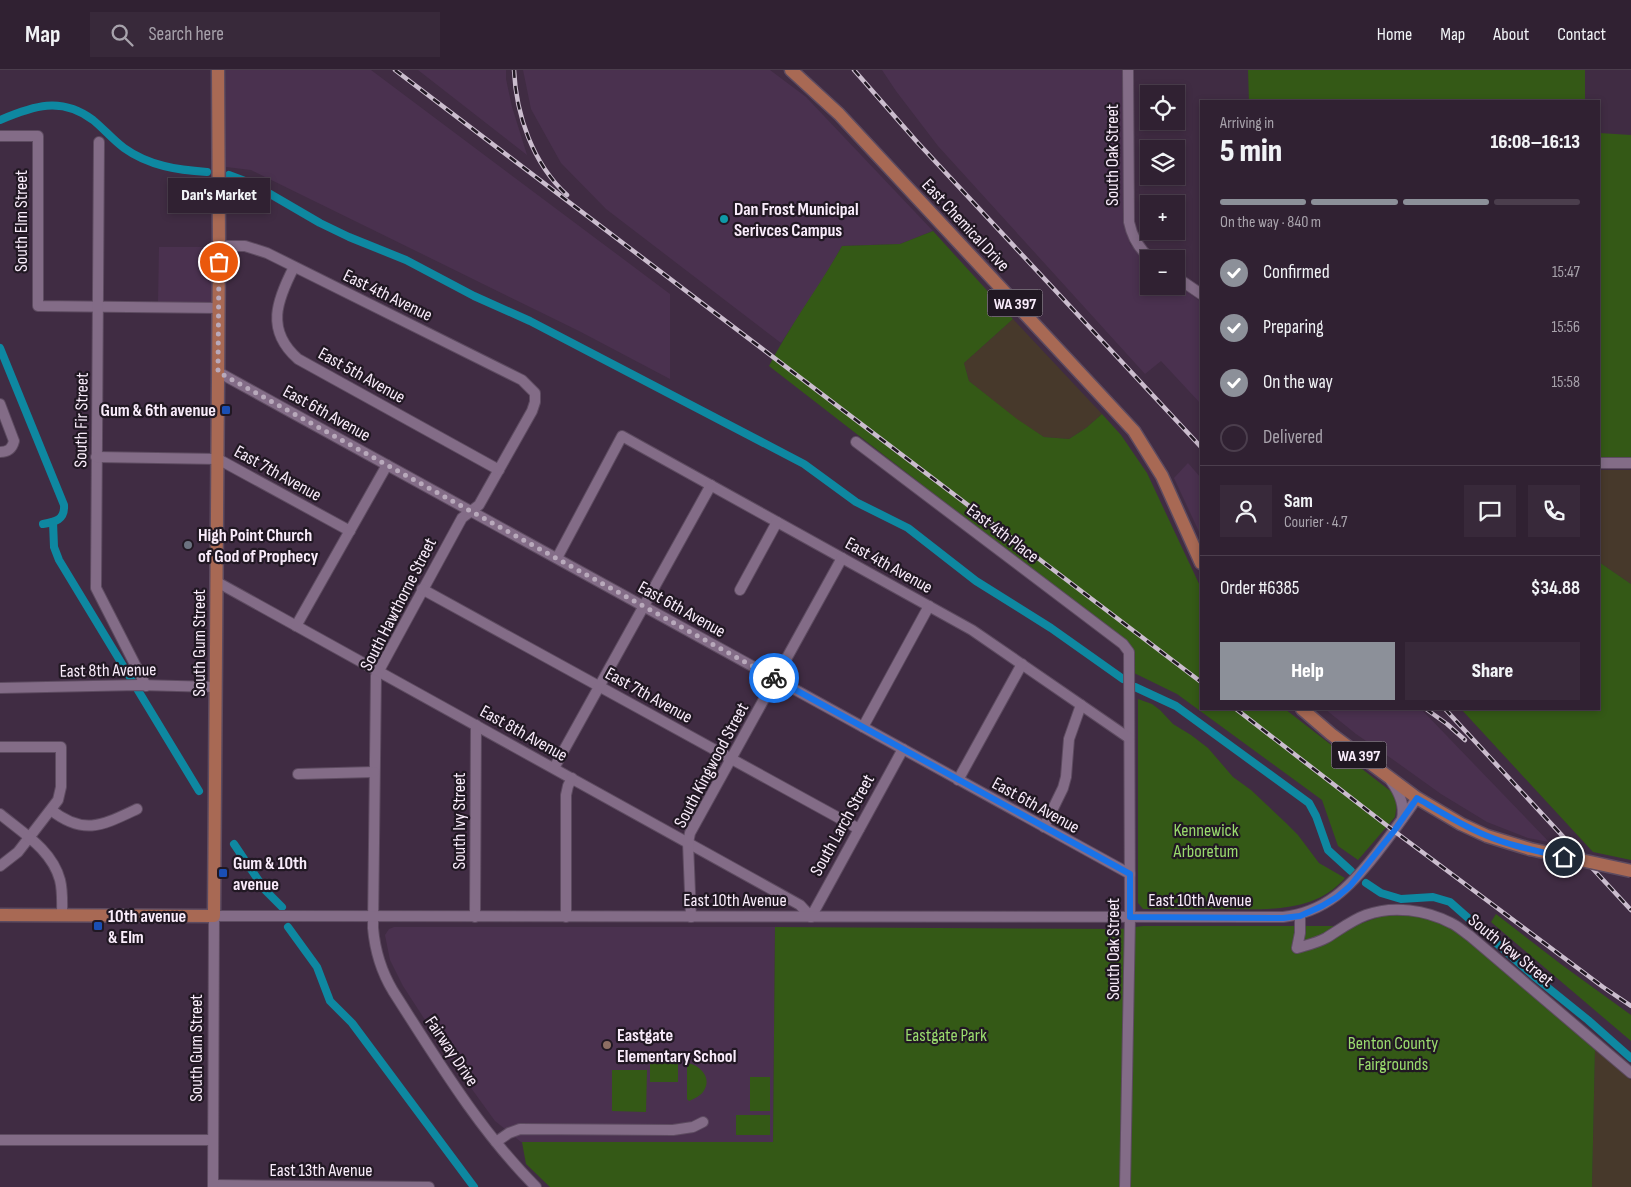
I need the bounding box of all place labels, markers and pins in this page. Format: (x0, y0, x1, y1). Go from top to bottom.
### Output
callout: Dan's Market (168, 177, 270, 212)
place label: Dan Frost Municipal Serivces Campus (734, 199, 859, 241)
marker: Dan Frost Municipal Serivces Campus (718, 213, 730, 225)
pin (198, 241, 240, 283)
place label: Gum & 6th avenue (100, 400, 216, 421)
marker: Gum & 6th avenue (220, 404, 232, 416)
place label: High Point Church of God of Prophecy (198, 525, 319, 567)
marker: High Point Church of God of Prophecy (182, 539, 194, 551)
pin (1543, 836, 1585, 878)
place label: Gum & 10th avenue (233, 853, 307, 895)
marker: Gum & 10th avenue (217, 867, 229, 879)
place label: 10th avenue & Elm (108, 906, 186, 948)
marker: 10th avenue & Elm (92, 920, 104, 932)
place label: Eastgate Elementary School (617, 1025, 736, 1067)
marker: Eastgate Elementary School (601, 1039, 613, 1051)

